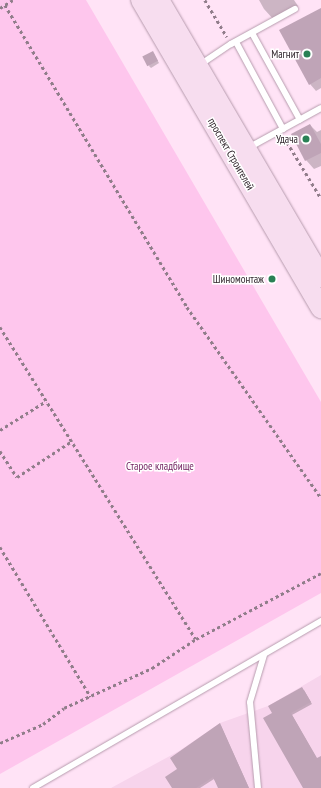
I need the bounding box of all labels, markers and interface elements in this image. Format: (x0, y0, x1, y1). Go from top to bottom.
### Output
place label: Магнит (271, 47, 299, 61)
marker: Магнит (302, 49, 312, 59)
street label: проспект Строителей (205, 115, 257, 193)
place label: Удача (276, 132, 298, 146)
marker: Удача (301, 134, 311, 144)
place label: Шиномонтаж (213, 272, 264, 286)
marker: Шиномонтаж (267, 274, 277, 284)
park label: Старое кладбище (126, 459, 194, 473)

